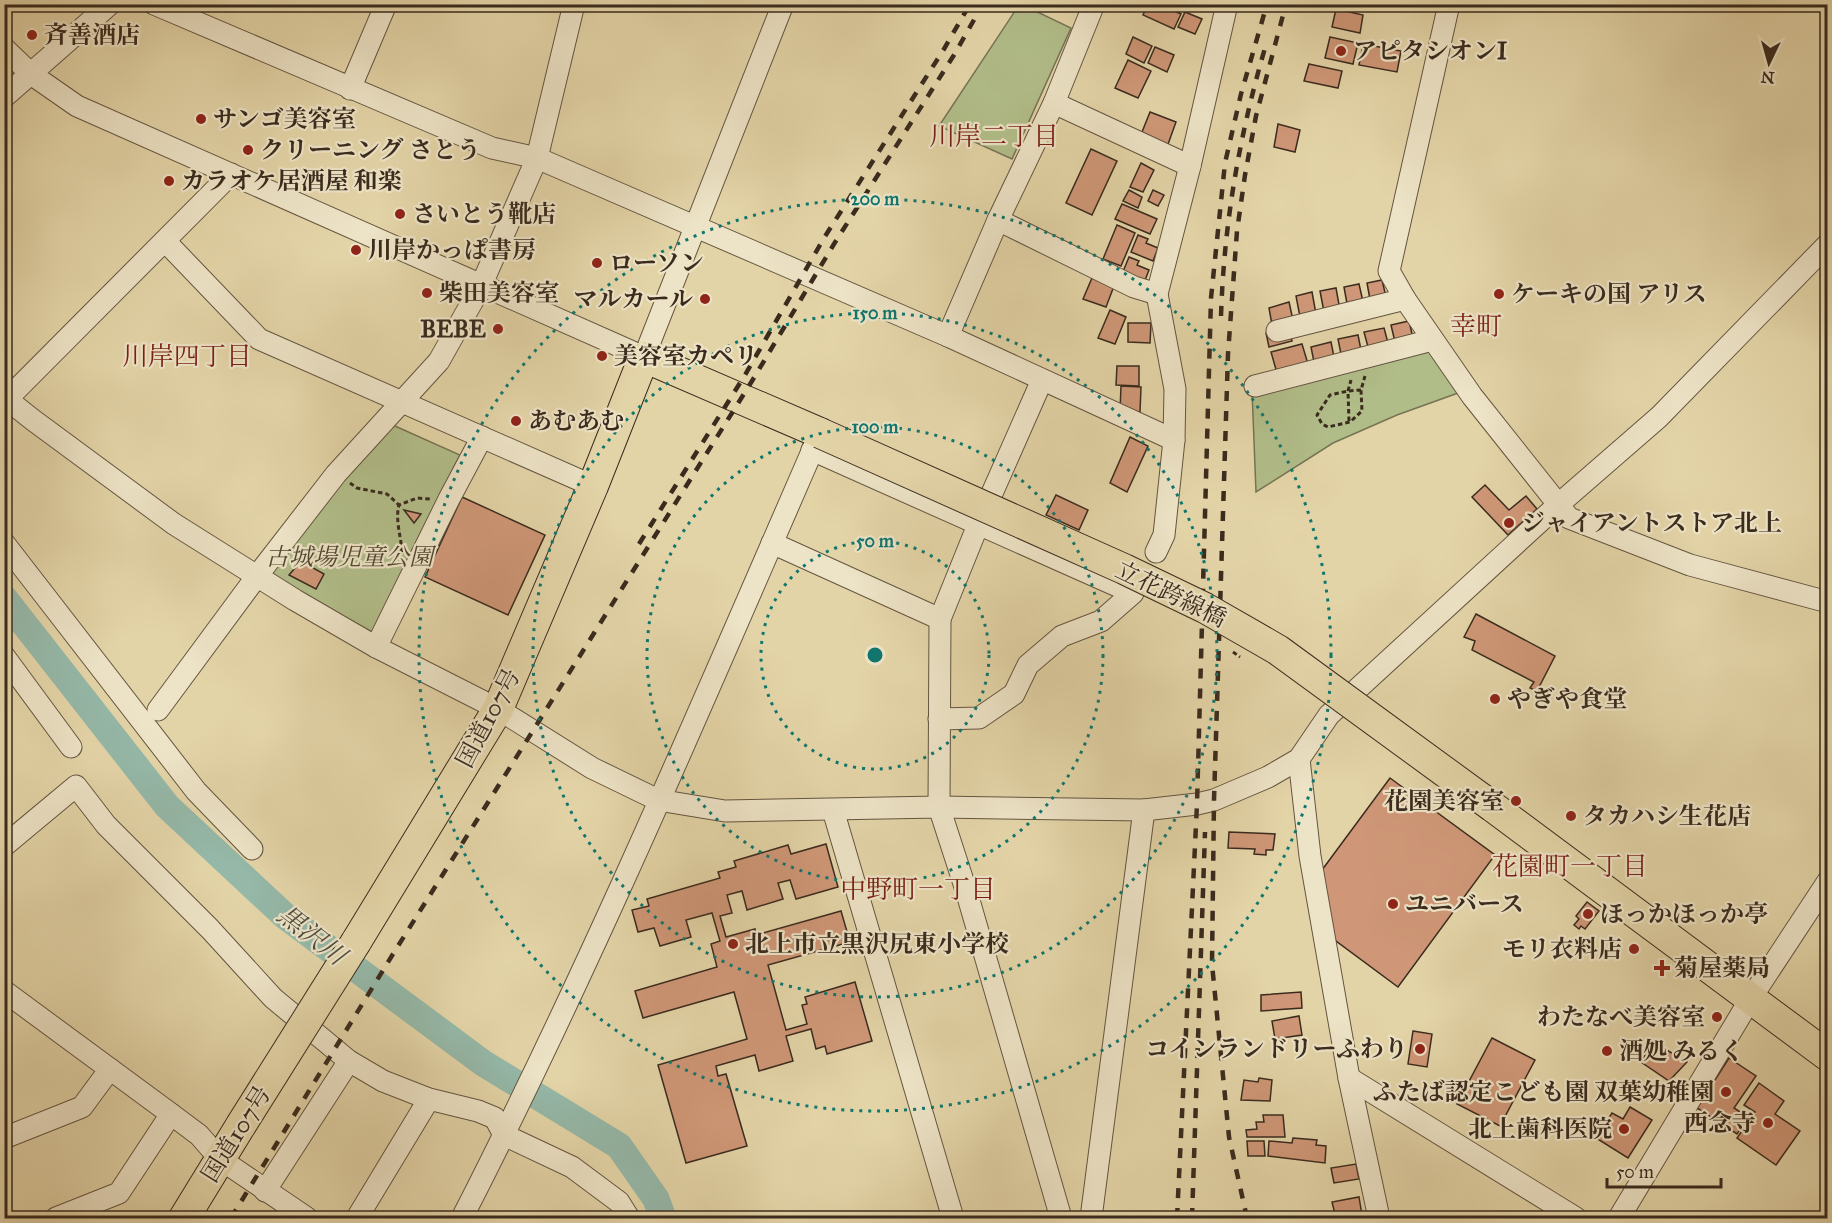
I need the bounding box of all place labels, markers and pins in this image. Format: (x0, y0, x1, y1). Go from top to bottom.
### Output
place label: 斉善酒店 (44, 20, 140, 50)
marker: 斉善酒店 (25, 28, 39, 42)
place label: アピタシオンI (1353, 36, 1507, 66)
marker: アピタシオンI (1334, 44, 1348, 58)
place label: サンゴ美容室 (213, 104, 356, 134)
marker: サンゴ美容室 (194, 112, 208, 126)
place label: クリーニング さとう (260, 135, 481, 165)
marker: クリーニング さとう (241, 143, 255, 157)
place label: カラオケ居酒屋 和楽 (181, 166, 402, 196)
marker: カラオケ居酒屋 和楽 (162, 174, 176, 188)
place label: さいとう靴店 (412, 199, 556, 229)
marker: さいとう靴店 (393, 207, 407, 221)
place label: 川岸かっぱ書房 (368, 235, 536, 265)
marker: 川岸かっぱ書房 (349, 243, 363, 257)
place label: ローソン (609, 248, 704, 278)
marker: ローソン (590, 256, 604, 270)
place label: 柴田美容室 (439, 278, 559, 308)
place label: ケーキの国 アリス (1511, 279, 1707, 309)
place label: マルカール (573, 284, 693, 314)
marker: 柴田美容室 (420, 286, 434, 300)
marker: ケーキの国 アリス (1492, 287, 1506, 301)
marker: マルカール (698, 292, 712, 306)
place label: BEBE (420, 314, 486, 344)
marker: BEBE (491, 322, 505, 336)
place label: 美容室カペリ (614, 341, 758, 371)
marker: 美容室カペリ (595, 349, 609, 363)
place label: あむあむ (528, 406, 624, 436)
marker: あむあむ (509, 414, 523, 428)
place label: ジャイアントストア北上 (1521, 508, 1782, 538)
marker: ジャイアントストア北上 (1502, 516, 1516, 530)
centre of rings (865, 645, 885, 665)
place label: やぎや食堂 (1507, 684, 1627, 714)
marker: やぎや食堂 (1488, 692, 1502, 706)
place label: 花園美容室 (1384, 786, 1504, 816)
marker: 花園美容室 (1509, 794, 1523, 808)
place label: タカハシ生花店 (1583, 801, 1751, 831)
marker: タカハシ生花店 (1564, 809, 1578, 823)
place label: ユニバース (1405, 889, 1524, 919)
marker: ユニバース (1386, 897, 1400, 911)
place label: ほっかほっか亭 (1600, 899, 1768, 929)
marker: ほっかほっか亭 (1581, 907, 1595, 921)
place label: 北上市立黒沢尻東小学校 (745, 929, 1009, 959)
place label: モリ衣料店 (1502, 934, 1622, 964)
marker: 北上市立黒沢尻東小学校 (726, 937, 740, 951)
marker: モリ衣料店 (1627, 942, 1641, 956)
place label: 菊屋薬局 (1674, 953, 1770, 983)
marker: 菊屋薬局 (1655, 961, 1669, 975)
place label: わたなべ美容室 (1537, 1002, 1705, 1032)
marker: わたなべ美容室 (1710, 1010, 1724, 1024)
place label: コインランドリーふわり (1145, 1034, 1408, 1064)
place label: 酒処 みるく (1619, 1036, 1744, 1066)
marker: コインランドリーふわり (1413, 1042, 1427, 1056)
marker: 酒処 みるく (1600, 1044, 1614, 1058)
place label: ふたば認定こども園 双葉幼稚園 (1373, 1077, 1714, 1107)
marker: ふたば認定こども園 双葉幼稚園 (1719, 1085, 1733, 1099)
place label: 西念寺 (1684, 1108, 1756, 1138)
place label: 北上歯科医院 (1468, 1114, 1612, 1144)
marker: 西念寺 (1761, 1116, 1775, 1130)
marker: 北上歯科医院 (1617, 1122, 1631, 1136)

